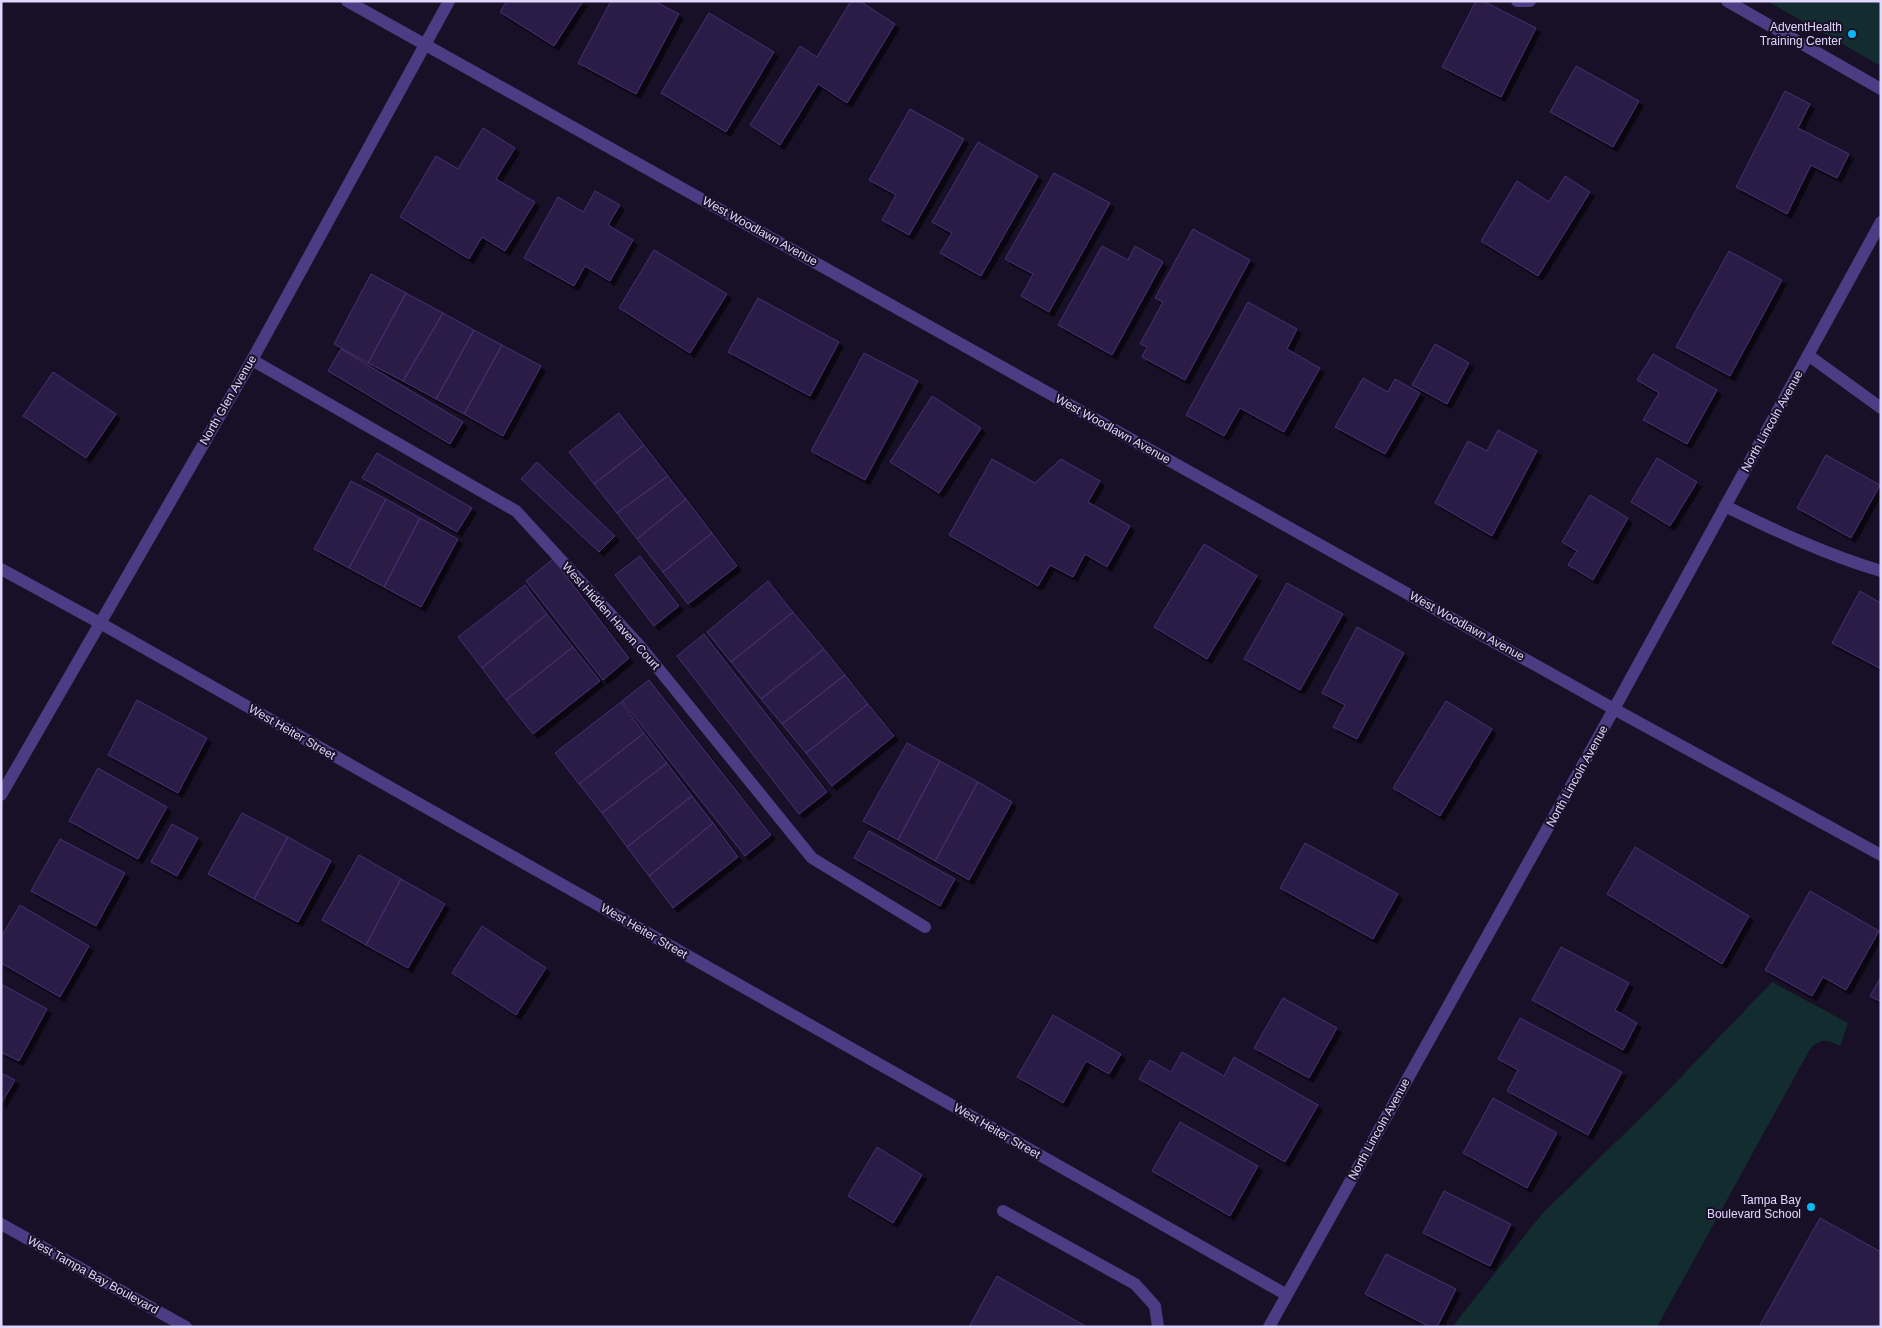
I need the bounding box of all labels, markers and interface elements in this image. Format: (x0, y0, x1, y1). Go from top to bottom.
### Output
place label: AdventHealth Training Center (1760, 20, 1842, 48)
marker: AdventHealth Training Center (1846, 28, 1858, 40)
street label: West Woodlawn Avenue (700, 194, 820, 269)
street label: North Glen Avenue (197, 352, 260, 447)
street label: North Lincoln Avenue (1738, 368, 1806, 474)
street label: West Woodlawn Avenue (1053, 392, 1173, 467)
street label: West Hidden Haven Court (559, 560, 663, 673)
street label: West Woodlawn Avenue (1407, 589, 1527, 664)
street label: West Heiter Street (246, 701, 338, 763)
street label: North Lincoln Avenue (1543, 723, 1611, 829)
street label: West Heiter Street (598, 900, 690, 962)
street label: North Lincoln Avenue (1345, 1076, 1413, 1182)
street label: West Heiter Street (951, 1100, 1043, 1162)
place label: Tampa Bay Boulevard School (1707, 1193, 1801, 1221)
marker: Tampa Bay Boulevard School (1805, 1201, 1817, 1213)
street label: West Tampa Bay Boulevard (25, 1233, 161, 1317)

